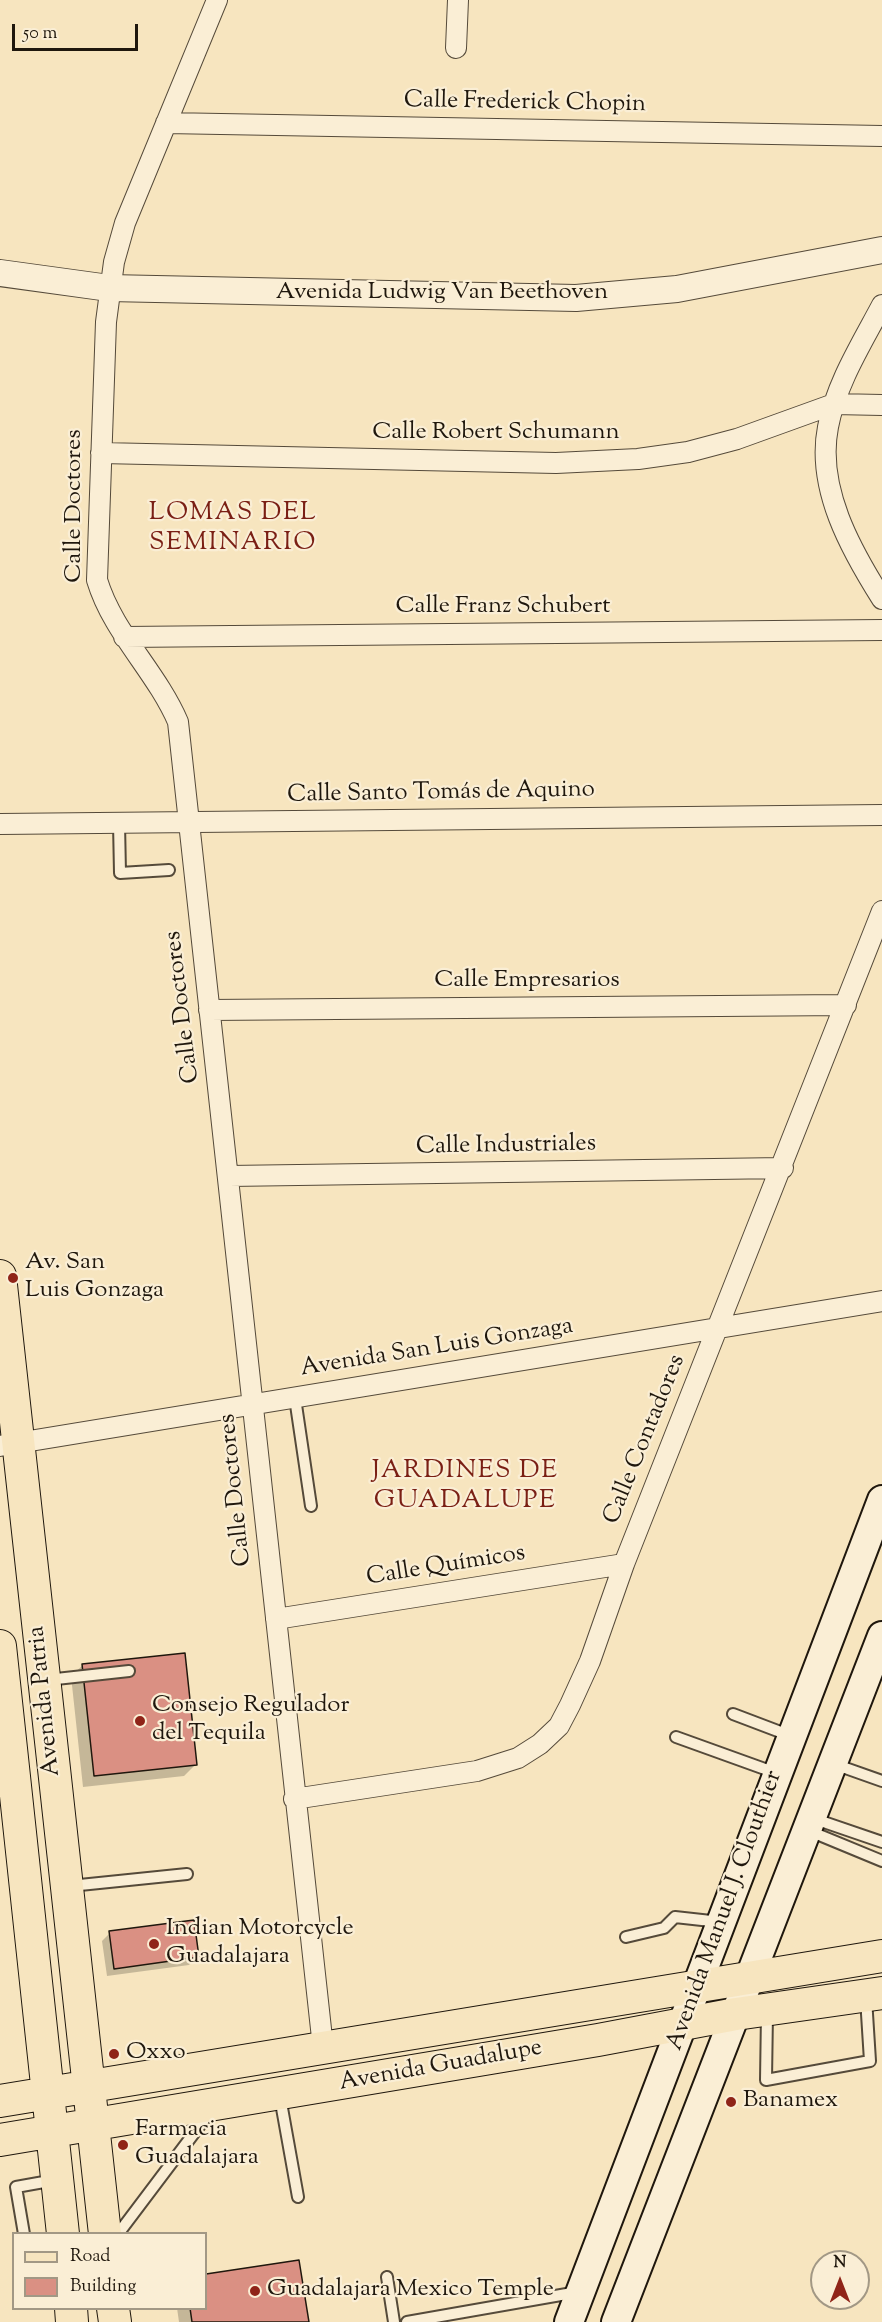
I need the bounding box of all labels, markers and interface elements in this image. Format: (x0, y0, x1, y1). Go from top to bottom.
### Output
scale bar (15, 12, 141, 50)
text: 50 m (23, 21, 57, 47)
street label: Calle Frederick Chopin (404, 87, 646, 121)
street label: Avenida Ludwig Van Beethoven (276, 280, 608, 308)
street label: Calle Robert Schumann (372, 420, 620, 448)
street label: Calle Doctores (62, 429, 90, 583)
district label: LOMAS DEL SEMINARIO (149, 499, 317, 560)
street label: Calle Franz Schubert (396, 594, 610, 622)
street label: Calle Santo Tomás de Aquino (287, 777, 595, 811)
street label: Calle Doctores (160, 929, 208, 1085)
street label: Calle Empresarios (434, 968, 620, 996)
street label: Calle Industriales (416, 1131, 596, 1163)
place label: Av. San Luis Gonzaga (25, 1250, 164, 1306)
marker: Av. San Luis Gonzaga (6, 1271, 20, 1285)
street label: Avenida San Luis Gonzaga (299, 1313, 575, 1385)
street label: Calle Contadores (599, 1351, 693, 1529)
street label: Calle Doctores (215, 1412, 259, 1568)
district label: JARDINES DE GUADALUPE (372, 1457, 558, 1518)
street label: Calle Químicos (365, 1540, 527, 1594)
street label: Avenida Patria (24, 1624, 68, 1778)
place label: Consejo Regulador del Tequila (152, 1693, 349, 1749)
marker: Consejo Regulador del Tequila (133, 1714, 147, 1728)
street label: Avenida Manuel J. Clouthier (662, 1767, 790, 2055)
place label: Indian Motorcycle Guadalajara (166, 1916, 354, 1972)
marker: Indian Motorcycle Guadalajara (147, 1937, 161, 1951)
street label: Avenida Guadalupe (337, 2035, 545, 2099)
place label: Oxxo (126, 2040, 186, 2068)
marker: Oxxo (107, 2047, 121, 2061)
place label: Banamex (743, 2088, 838, 2116)
marker: Banamex (724, 2095, 738, 2109)
place label: Farmacia Guadalajara (135, 2117, 259, 2173)
marker: Farmacia Guadalajara (116, 2138, 130, 2152)
legend (12, 2232, 207, 2310)
text: Road (70, 2244, 110, 2270)
north arrow (810, 2250, 870, 2310)
text: N (834, 2252, 846, 2275)
text: Building (70, 2274, 136, 2300)
place label: Guadalajara Mexico Temple (267, 2277, 554, 2305)
marker: Guadalajara Mexico Temple (248, 2284, 262, 2298)

